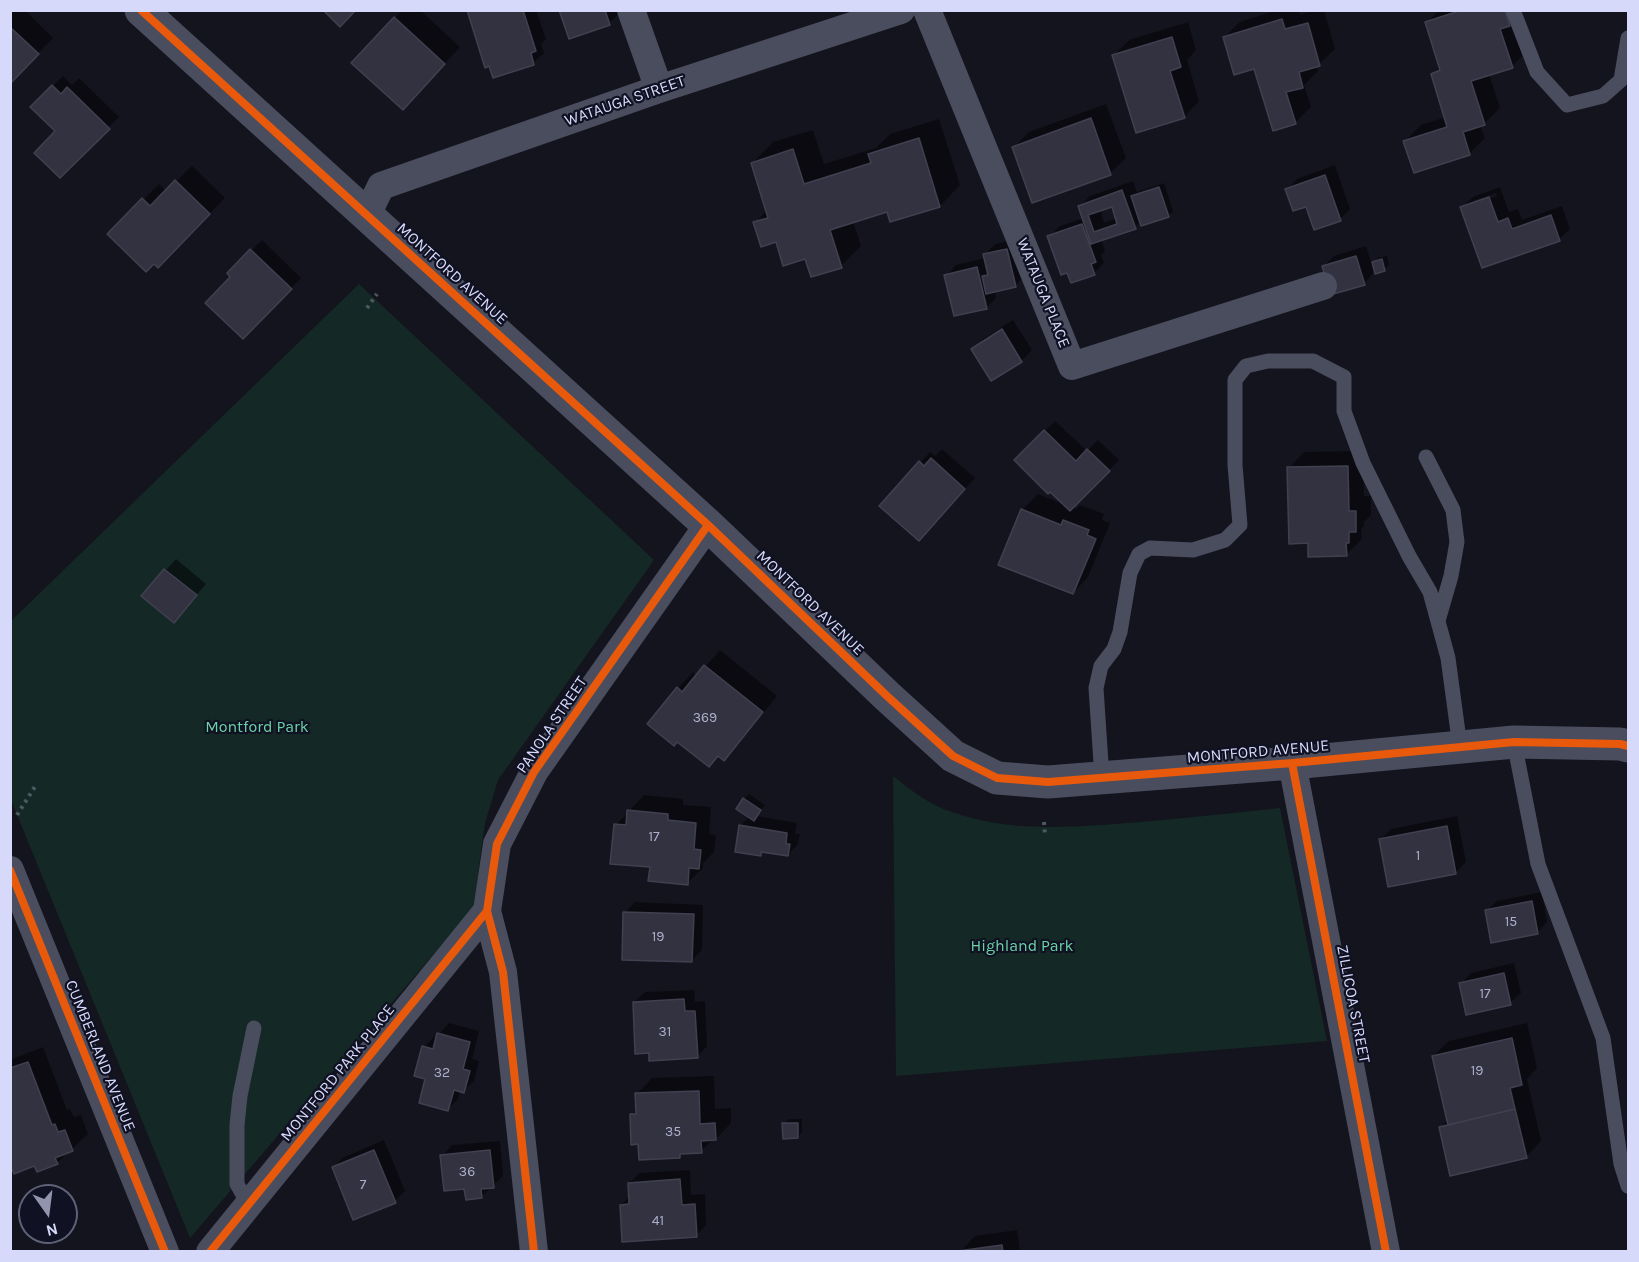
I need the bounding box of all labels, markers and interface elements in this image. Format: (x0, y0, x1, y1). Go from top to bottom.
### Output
street label: WATAUGA STREET (562, 71, 688, 131)
street label: MONTFORD AVENUE (393, 219, 511, 329)
street label: WATAUGA PLACE (1012, 235, 1074, 351)
street label: MONTFORD AVENUE (752, 546, 868, 660)
street label: PANOLA STREET (513, 673, 591, 777)
house number: 369 (693, 710, 717, 726)
park label: Montford Park (205, 717, 309, 737)
street label: MONTFORD AVENUE (1186, 736, 1330, 768)
house number: 17 (648, 829, 660, 845)
house number: 1 (1416, 848, 1420, 864)
house number: 15 (1505, 914, 1517, 930)
house number: 19 (652, 929, 664, 945)
park label: Highland Park (971, 936, 1073, 956)
street label: ZILLICOA STREET (1332, 943, 1374, 1065)
street label: CUMBERLAND AVENUE (61, 977, 139, 1135)
house number: 17 (1479, 986, 1491, 1002)
street label: MONTFORD PARK PLACE (277, 1001, 399, 1145)
house number: 31 (659, 1024, 671, 1040)
house number: 19 (1471, 1063, 1483, 1079)
house number: 32 (434, 1065, 450, 1081)
house number: 35 (665, 1124, 681, 1140)
house number: 36 (459, 1164, 475, 1180)
house number: 7 (360, 1177, 366, 1193)
north arrow (18, 1184, 78, 1244)
house number: 41 (652, 1213, 664, 1229)
text: N (44, 1219, 60, 1241)

